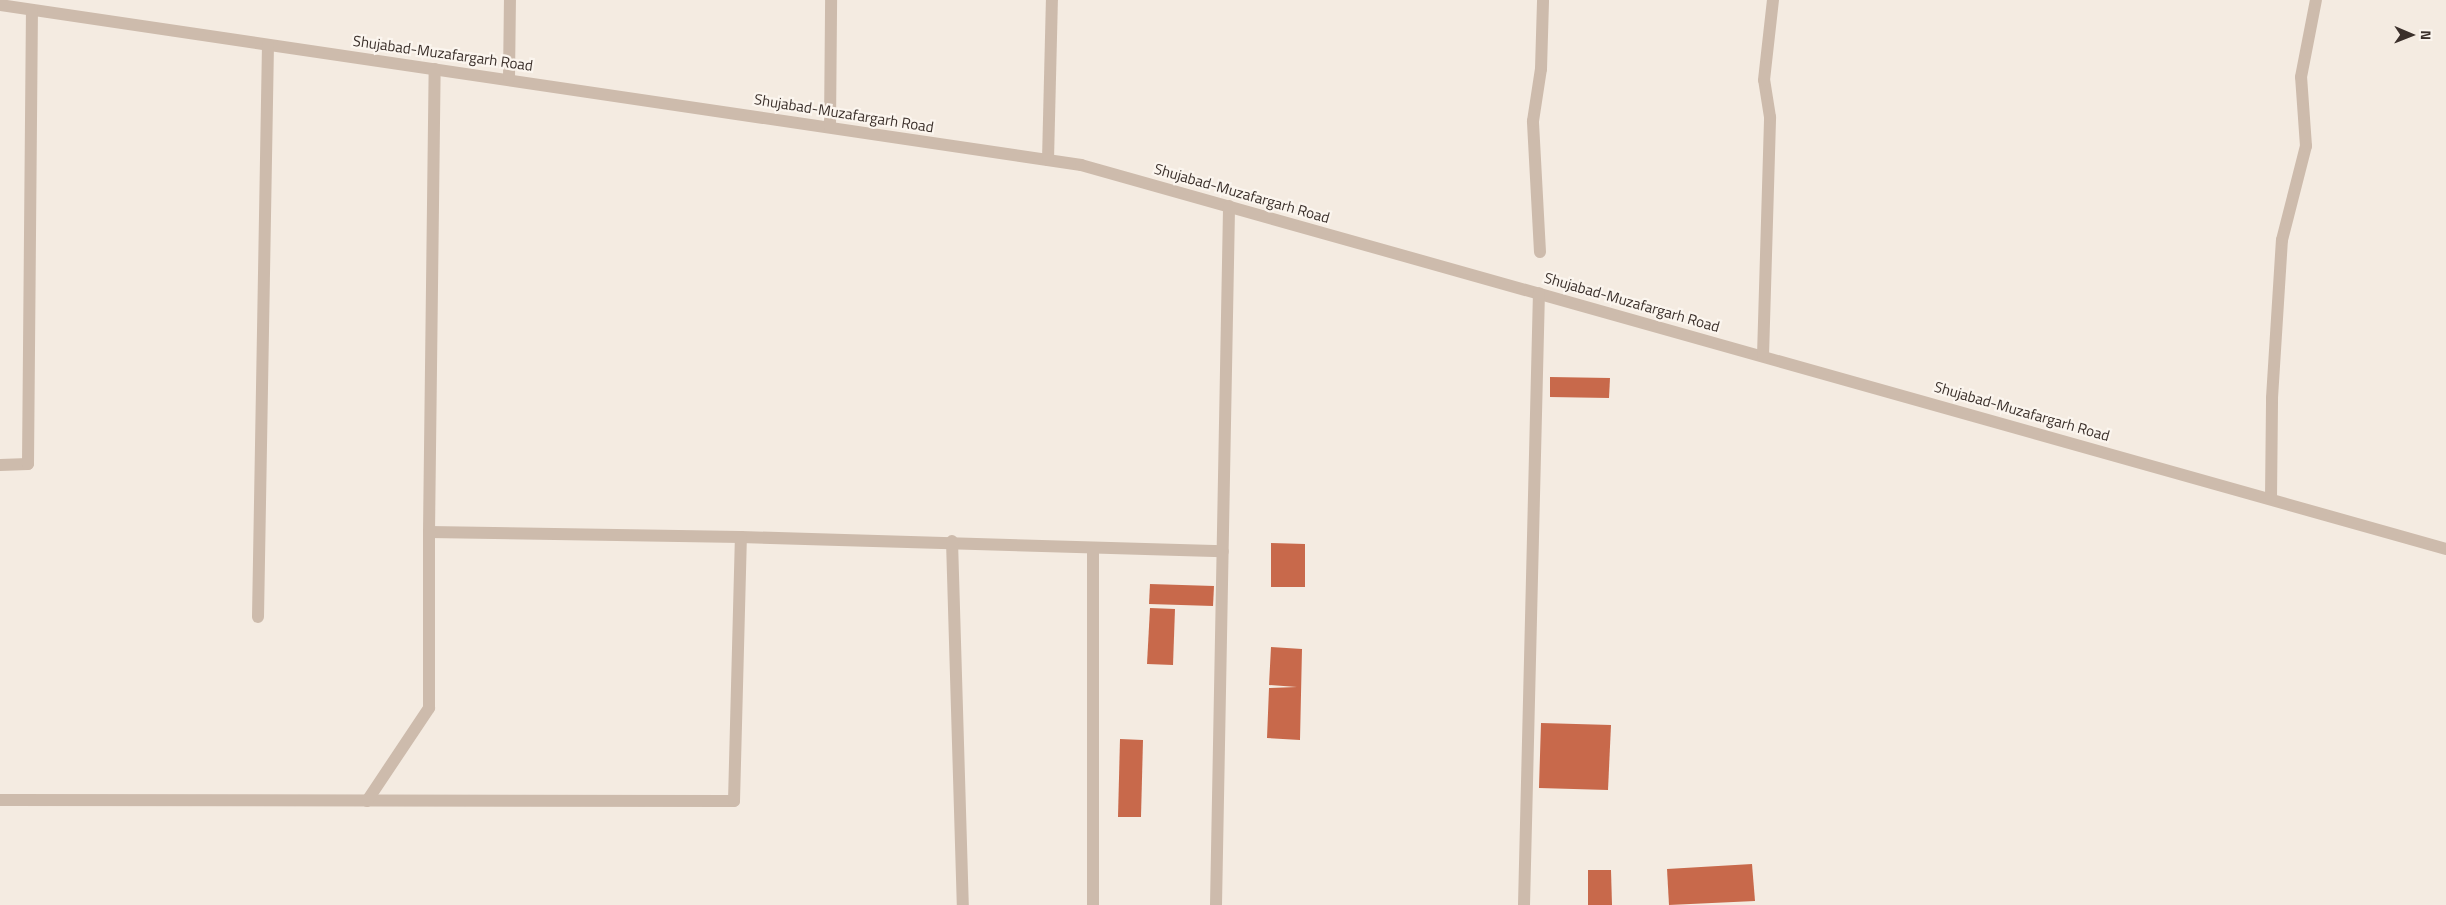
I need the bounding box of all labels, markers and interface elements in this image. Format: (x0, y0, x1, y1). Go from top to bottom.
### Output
north arrow (2386, 10, 2436, 60)
text: N (2416, 30, 2437, 40)
street label: Shujabad-Muzafargarh Road (352, 31, 534, 75)
street label: Shujabad-Muzafargarh Road (753, 90, 935, 136)
street label: Shujabad-Muzafargarh Road (1152, 159, 1332, 227)
street label: Shujabad-Muzafargarh Road (1542, 268, 1722, 336)
street label: Shujabad-Muzafargarh Road (1932, 377, 2112, 445)

